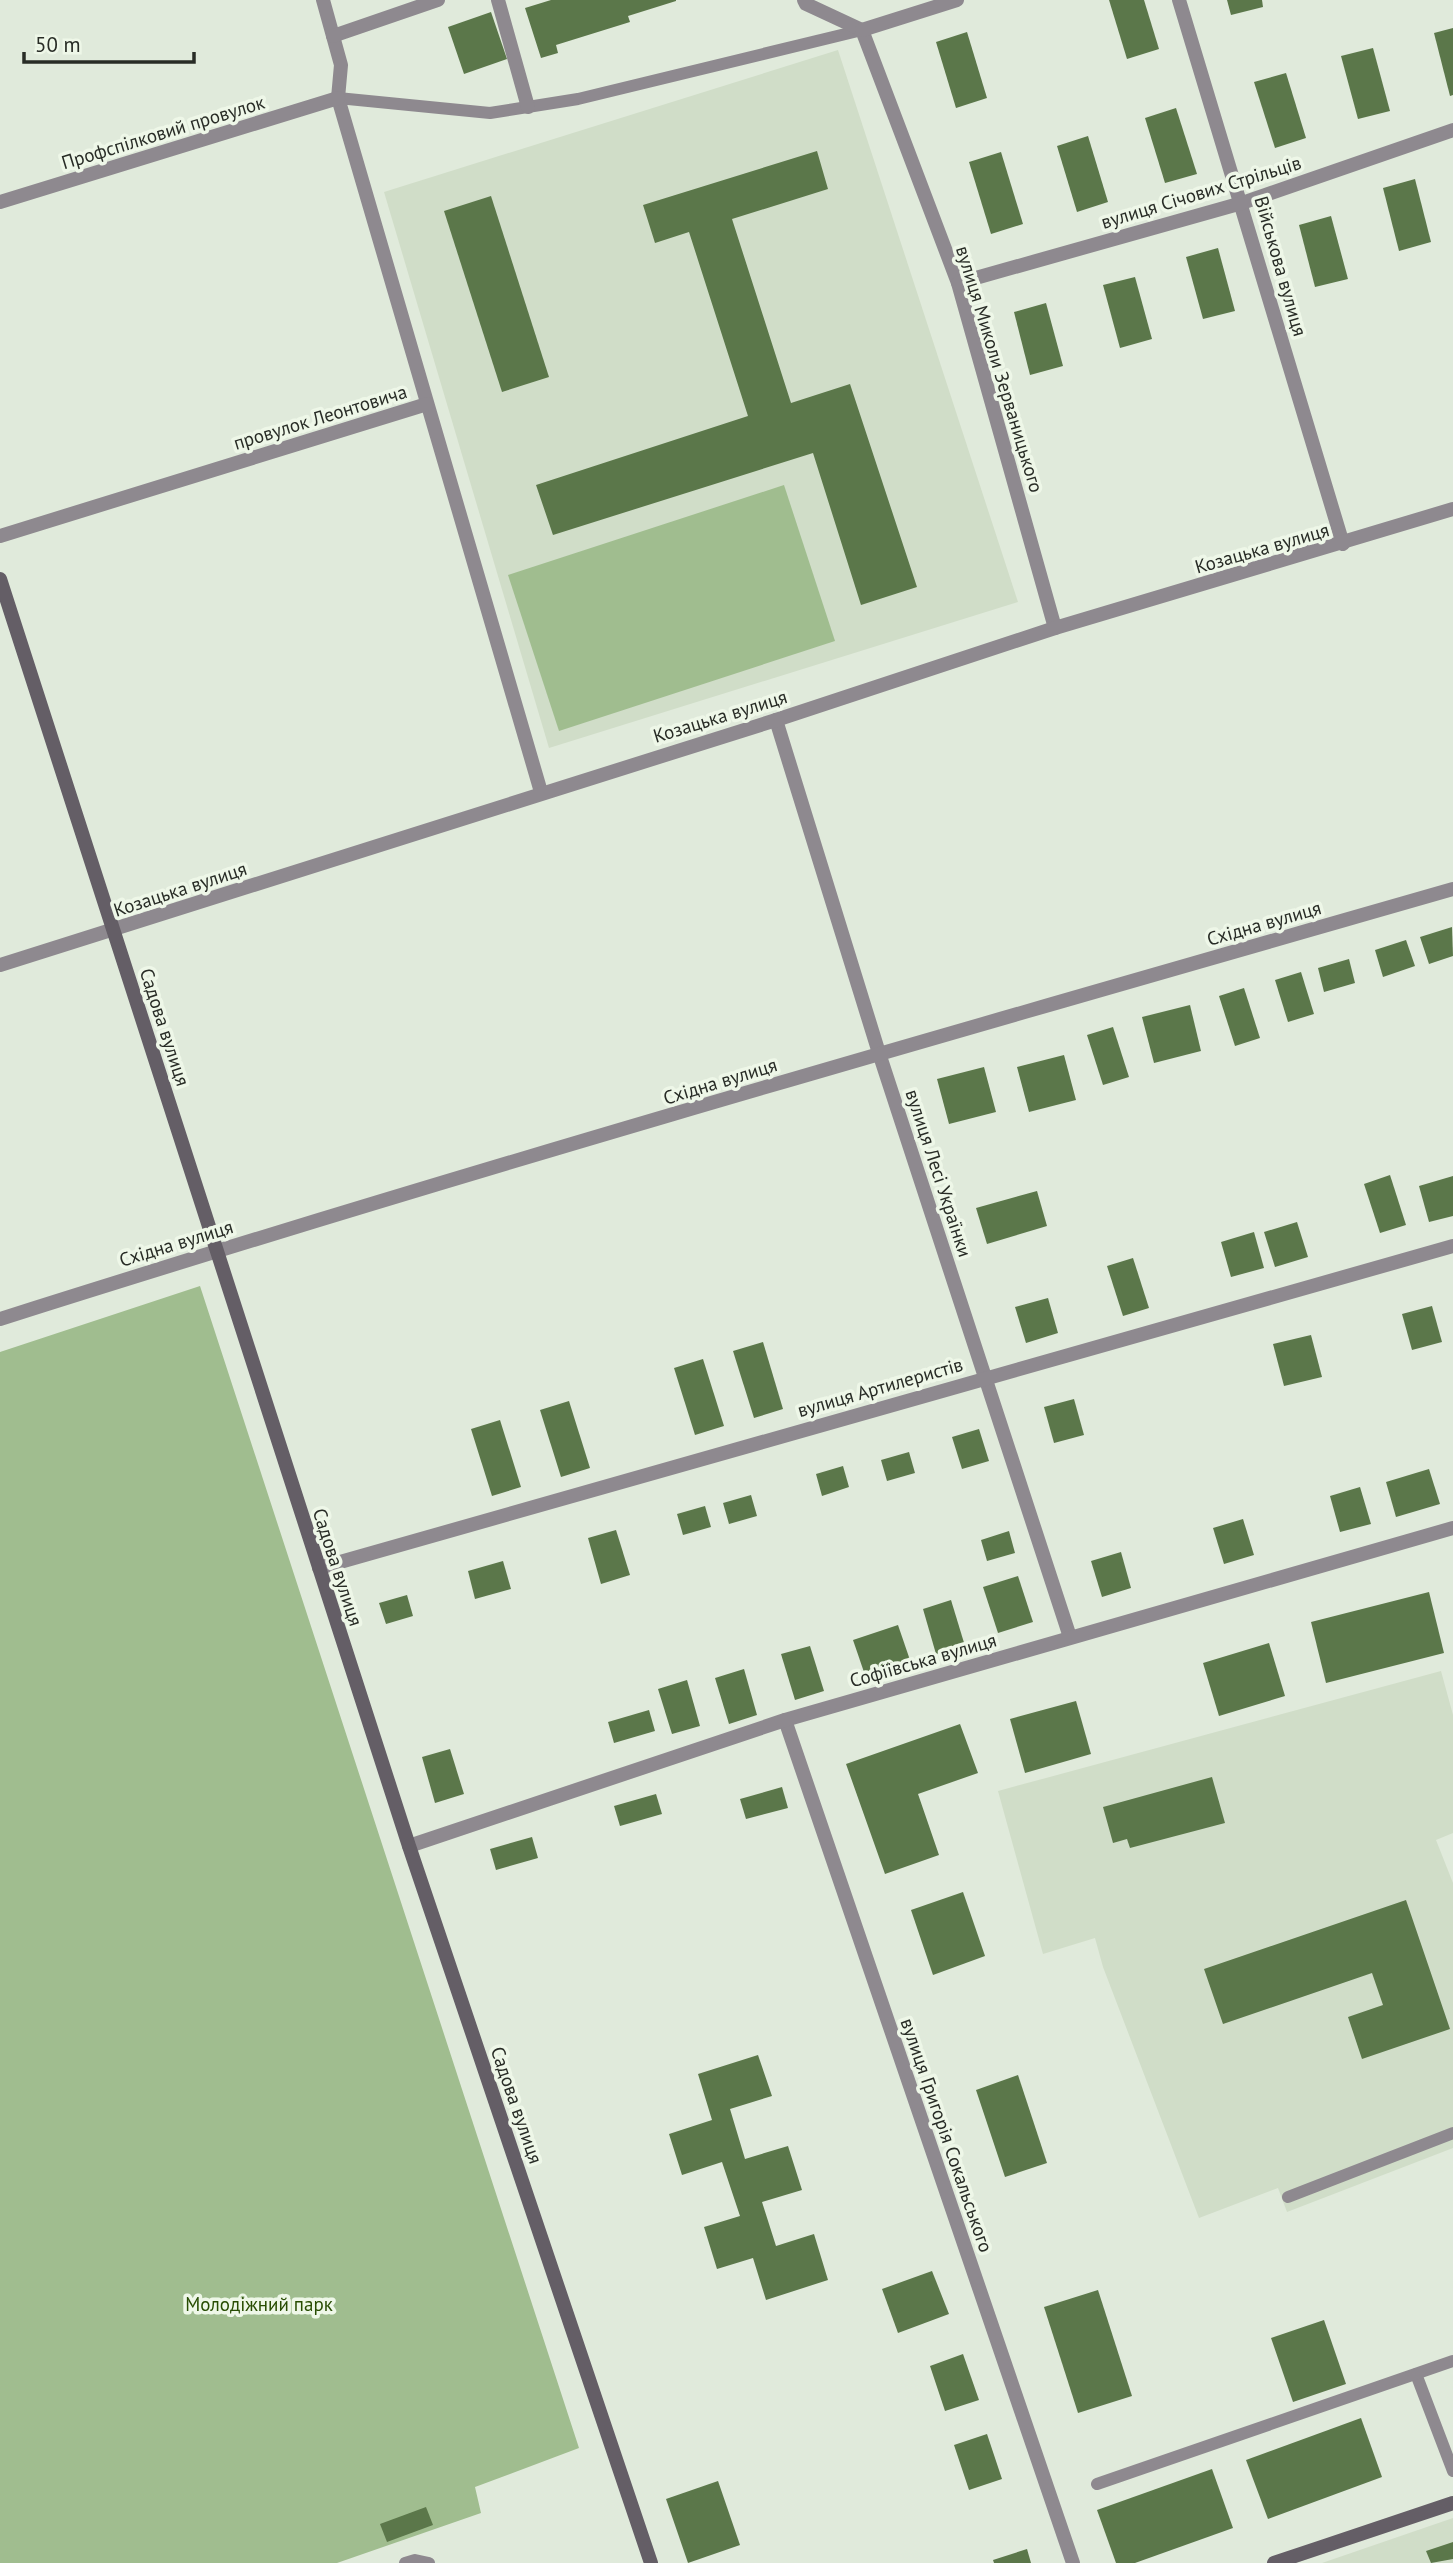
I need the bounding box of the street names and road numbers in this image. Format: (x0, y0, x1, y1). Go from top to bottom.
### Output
street label: Профспілковий провулок (59, 90, 267, 174)
street label: вулиця Січових Стрільців (1098, 150, 1304, 234)
street label: Військова вулиця (1250, 193, 1312, 339)
street label: вулиця Миколи Зерваницького (951, 243, 1049, 495)
street label: провулок Леонтовича (230, 379, 410, 455)
street label: Козацька вулиця (1192, 517, 1332, 579)
street label: Козацька вулиця (650, 684, 790, 748)
street label: Козацька вулиця (110, 856, 250, 922)
street label: Східна вулиця (1204, 895, 1324, 951)
street label: Садова вулиця (135, 965, 195, 1089)
street label: Східна вулиця (660, 1052, 780, 1110)
street label: вулиця Лесі Українки (901, 1086, 977, 1260)
street label: Східна вулиця (116, 1214, 236, 1272)
street label: вулиця Артилеристів (794, 1352, 966, 1422)
street label: Садова вулиця (308, 1505, 368, 1629)
street label: Софіївська вулиця (847, 1628, 999, 1692)
street label: вулиця Григорія Сокальського (896, 2015, 998, 2255)
street label: Садова вулиця (486, 2043, 548, 2167)

